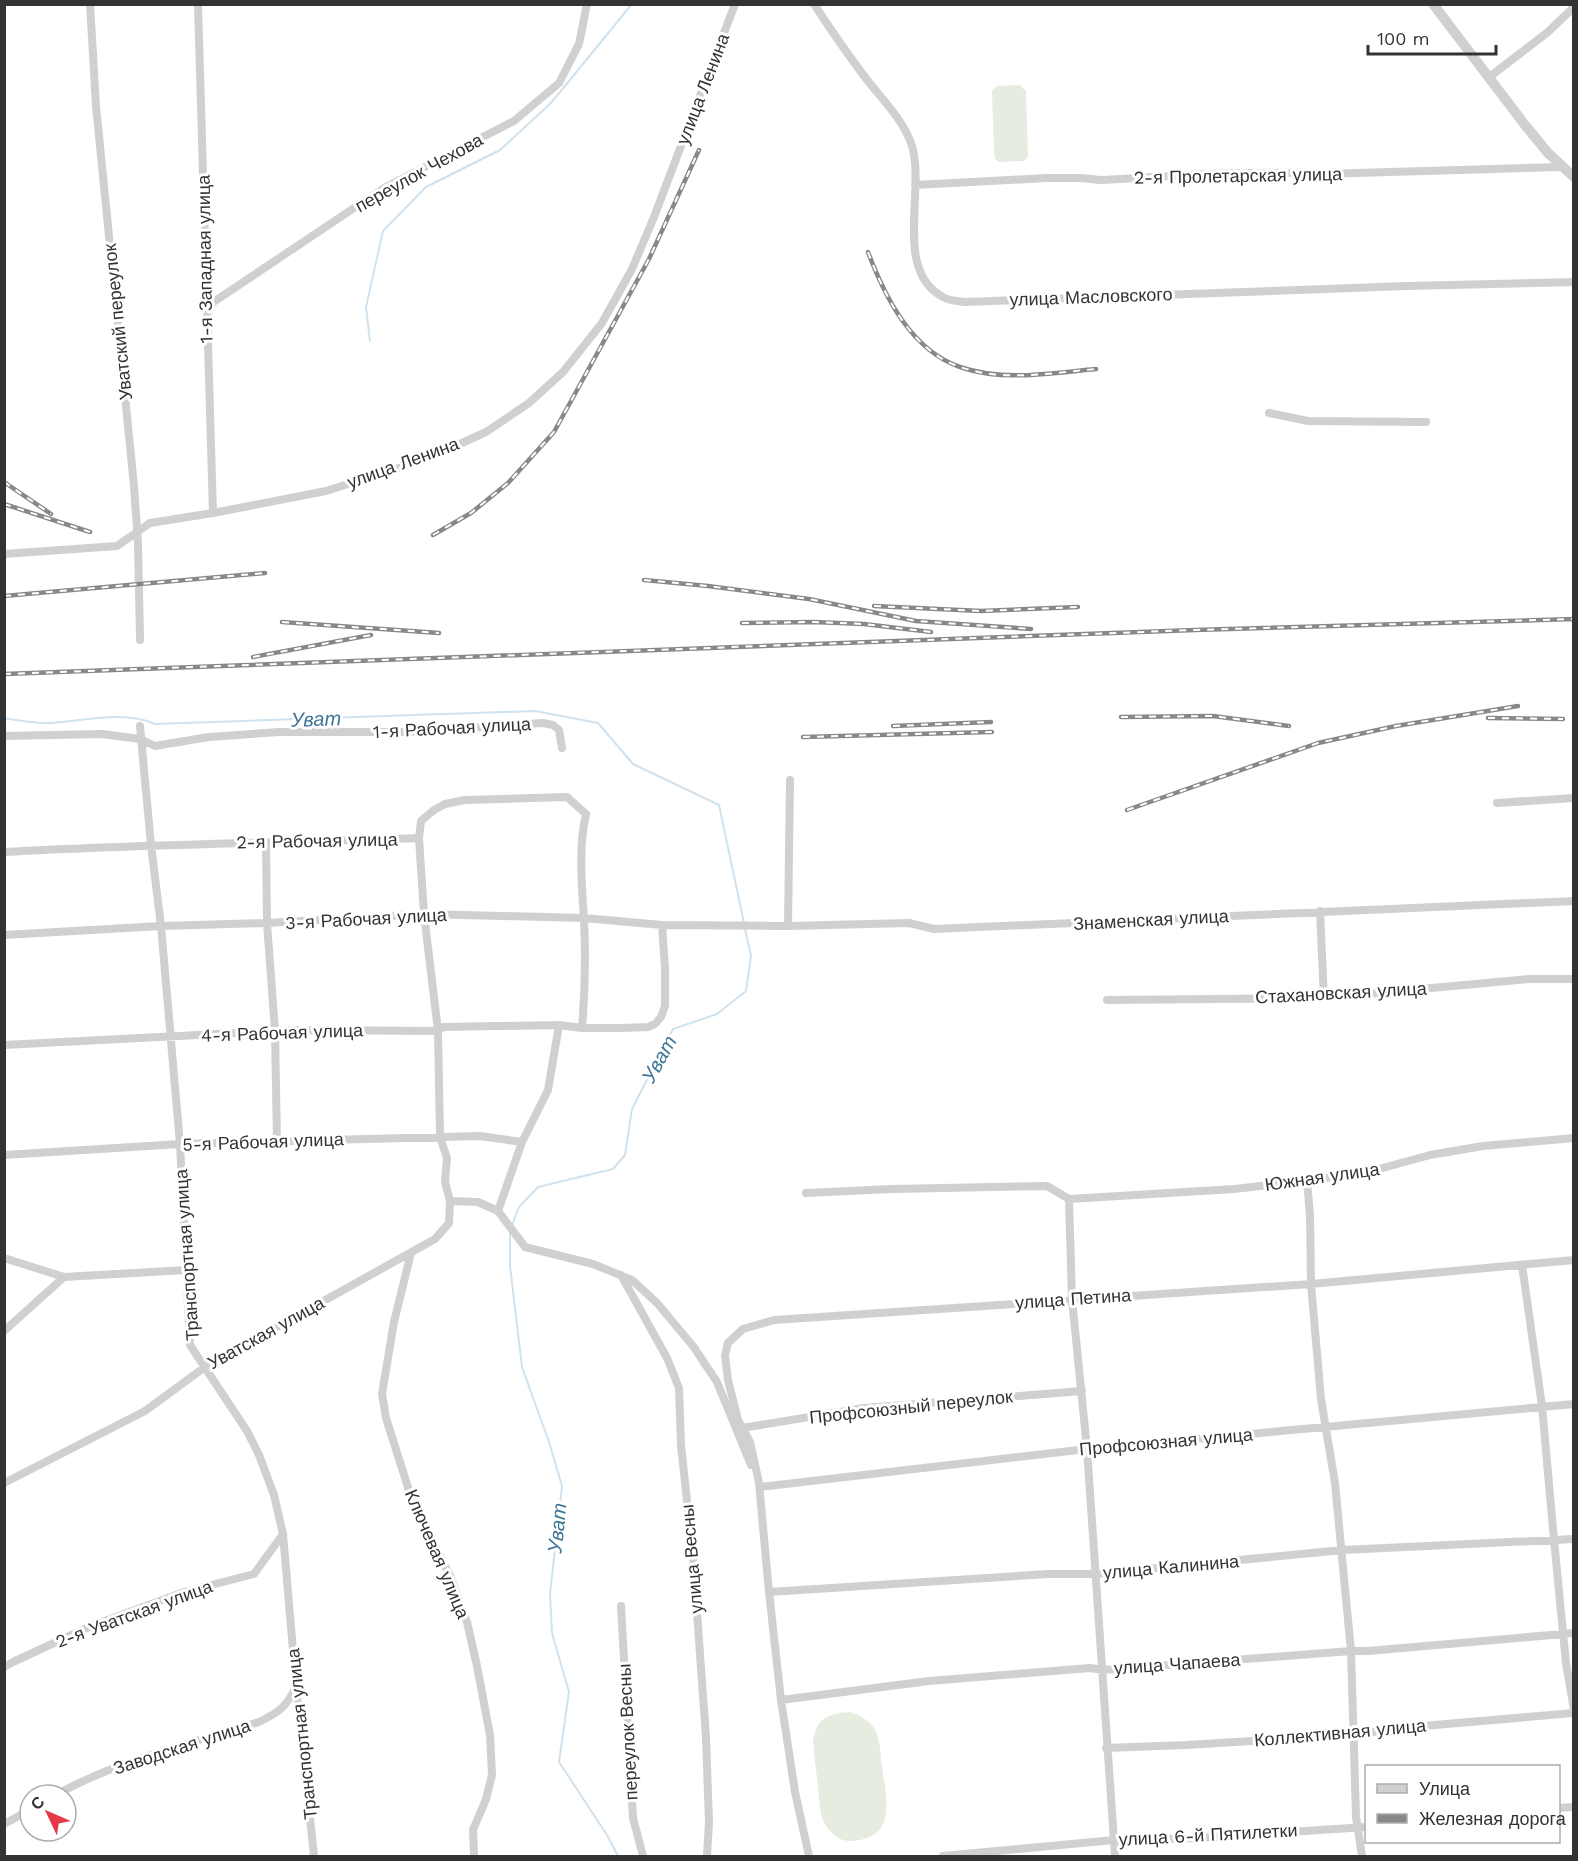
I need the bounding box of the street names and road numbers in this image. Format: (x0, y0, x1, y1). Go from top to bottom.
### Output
street label: улица Ленина (672, 29, 734, 147)
street label: переулок Чехова (351, 128, 487, 216)
street label: 2-я Пролетарская улица (1134, 163, 1343, 188)
street label: 1-я Западная улица (193, 174, 216, 343)
street label: Уватский переулок (99, 243, 136, 401)
street label: улица Масловского (1009, 283, 1173, 310)
street label: улица Ленина (344, 432, 463, 492)
street label: 1-я Рабочая улица (372, 713, 532, 742)
street label: 2-я Рабочая улица (236, 829, 399, 852)
street label: 3-я Рабочая улица (285, 904, 448, 933)
street label: Знаменская улица (1073, 905, 1230, 934)
street label: Стахановская улица (1255, 977, 1428, 1007)
street label: 4-я Рабочая улица (201, 1019, 364, 1046)
street label: 5-я Рабочая улица (182, 1128, 345, 1155)
street label: Южная улица (1263, 1158, 1382, 1195)
street label: Транспортная улица (170, 1168, 203, 1342)
street label: улица Петина (1014, 1284, 1133, 1313)
street label: Уватская улица (204, 1291, 329, 1373)
street label: Профсоюзный переулок (808, 1385, 1014, 1428)
street label: Профсоюзная улица (1078, 1423, 1255, 1460)
street label: Ключевая улица (401, 1486, 475, 1622)
street label: улица Весны (676, 1504, 707, 1615)
street label: улица Калинина (1102, 1550, 1241, 1583)
street label: 2-я Уватская улица (53, 1575, 216, 1652)
street label: Транспортная улица (282, 1647, 321, 1821)
street label: улица Чапаева (1113, 1649, 1242, 1678)
street label: переулок Весны (613, 1663, 642, 1801)
street label: Заводская улица (111, 1714, 254, 1779)
street label: Коллективная улица (1253, 1714, 1428, 1750)
street label: улица 6-й Пятилетки (1118, 1819, 1298, 1850)

